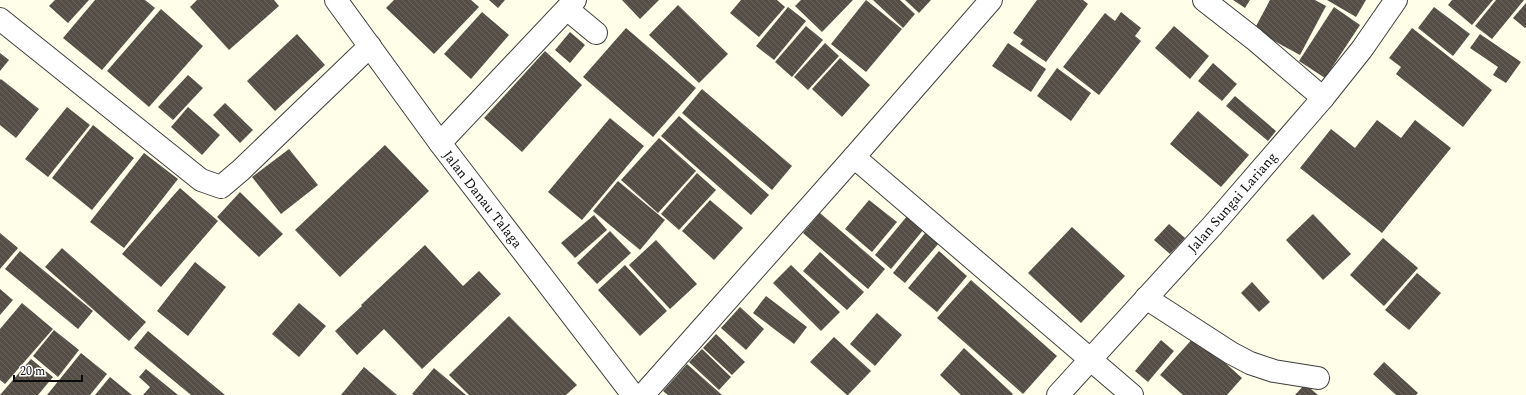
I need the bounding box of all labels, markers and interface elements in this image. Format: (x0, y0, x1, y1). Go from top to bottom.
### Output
street label: Jalan Danau Talaga (438, 146, 528, 253)
street label: Jalan Sungai Lariang (1182, 147, 1282, 258)
scale bar (14, 357, 82, 383)
text: 20 m (20, 362, 45, 381)

